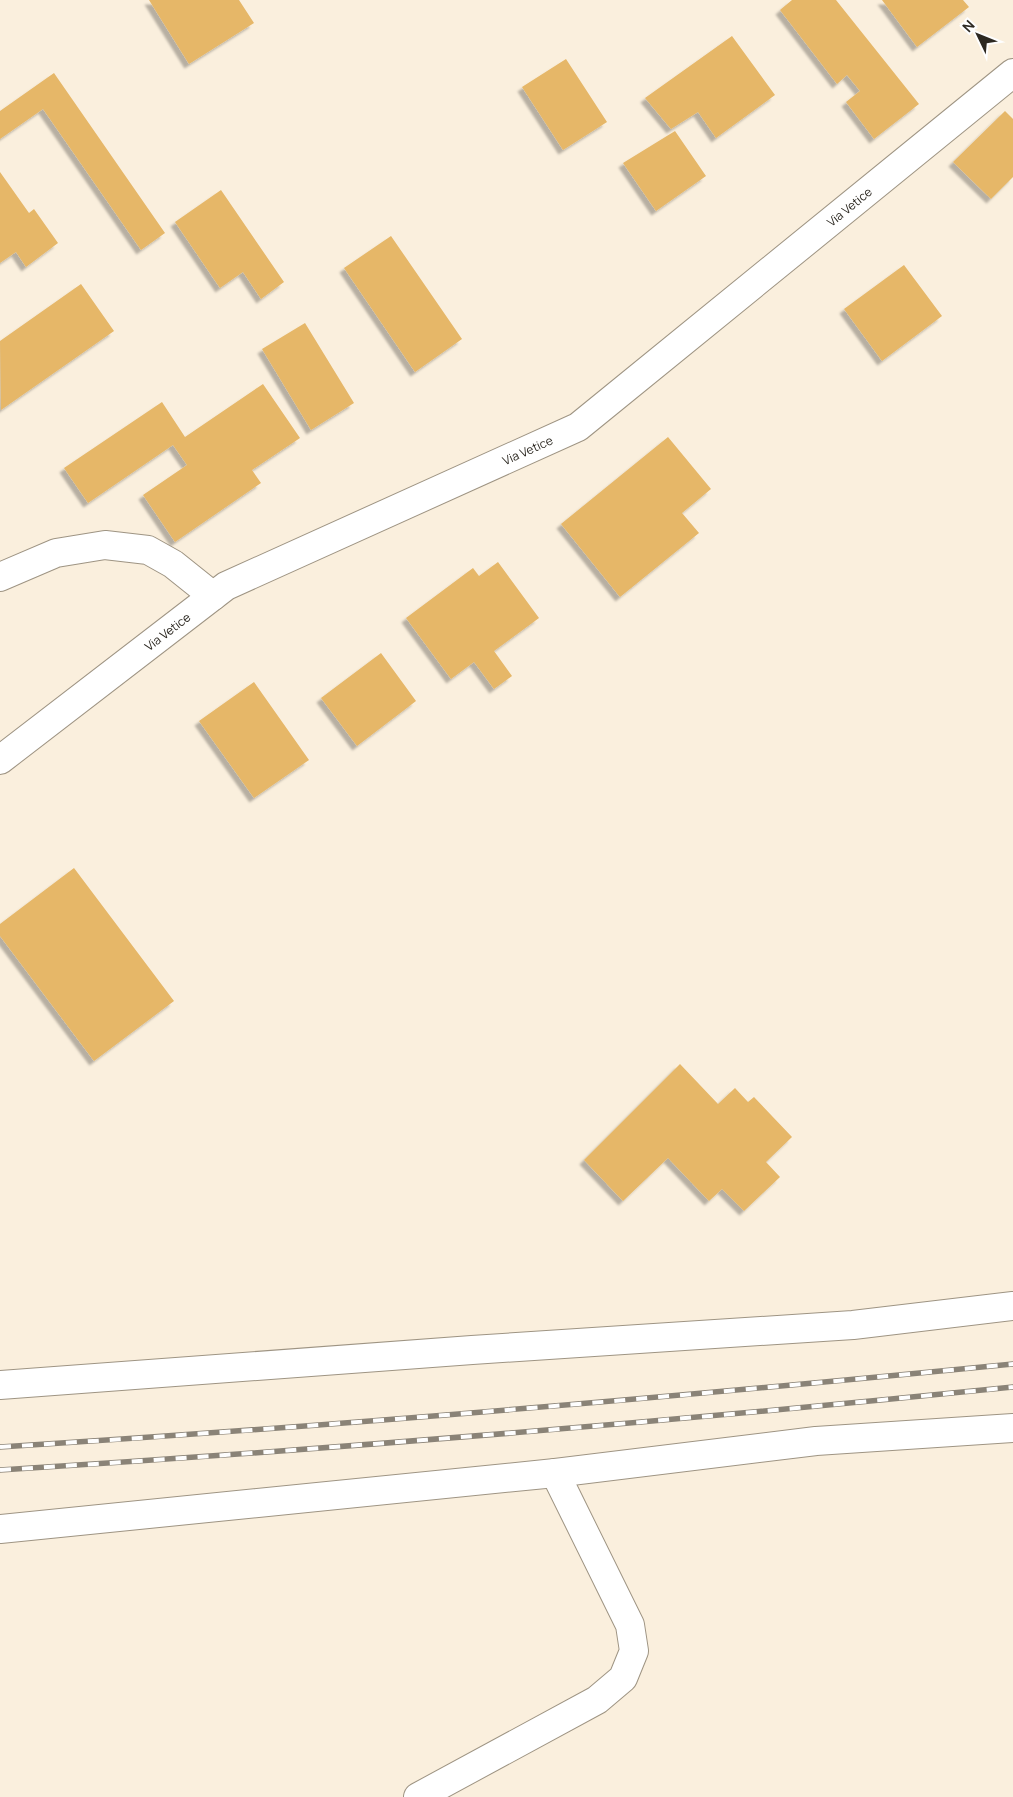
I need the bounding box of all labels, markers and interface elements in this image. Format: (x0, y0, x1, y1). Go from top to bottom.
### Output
north arrow (953, 10, 1003, 60)
text: N (958, 16, 979, 36)
street label: Via Vetice (823, 183, 875, 230)
street label: Via Vetice (500, 431, 555, 469)
street label: Via Vetice (141, 608, 194, 654)

